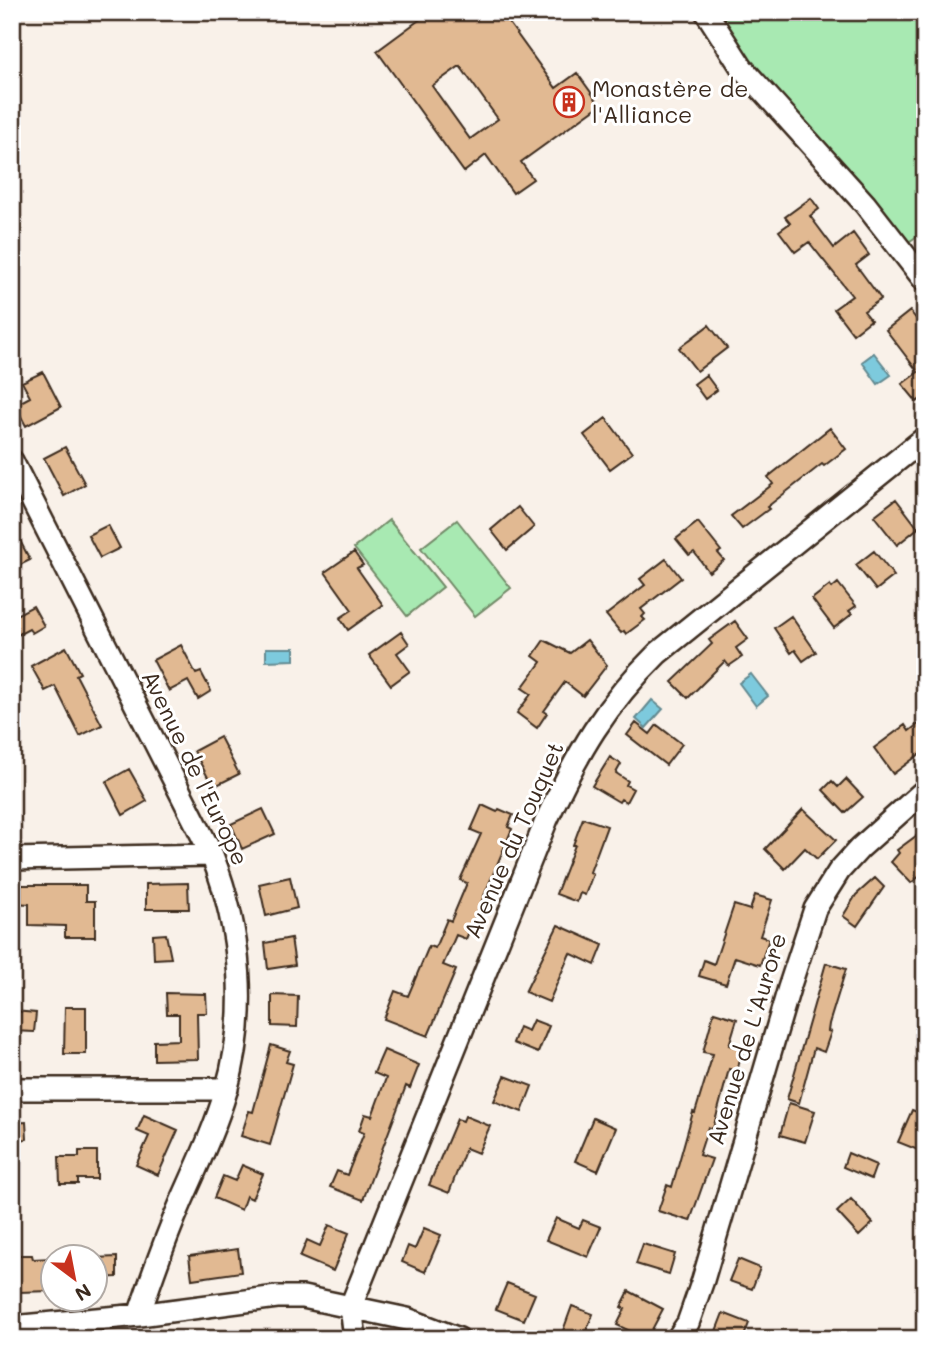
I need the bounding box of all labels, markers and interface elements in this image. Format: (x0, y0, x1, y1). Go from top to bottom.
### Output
place label: Monastère de l'Alliance (592, 73, 749, 129)
building icon: Monastère de l'Alliance (552, 85, 586, 119)
street label: Avenue de l'Europe (136, 665, 256, 870)
street label: Avenue du Touquet (456, 737, 570, 943)
street label: Avenue de L'Aurore (700, 929, 793, 1148)
north arrow (38, 1242, 108, 1312)
text: N (71, 1278, 96, 1307)

